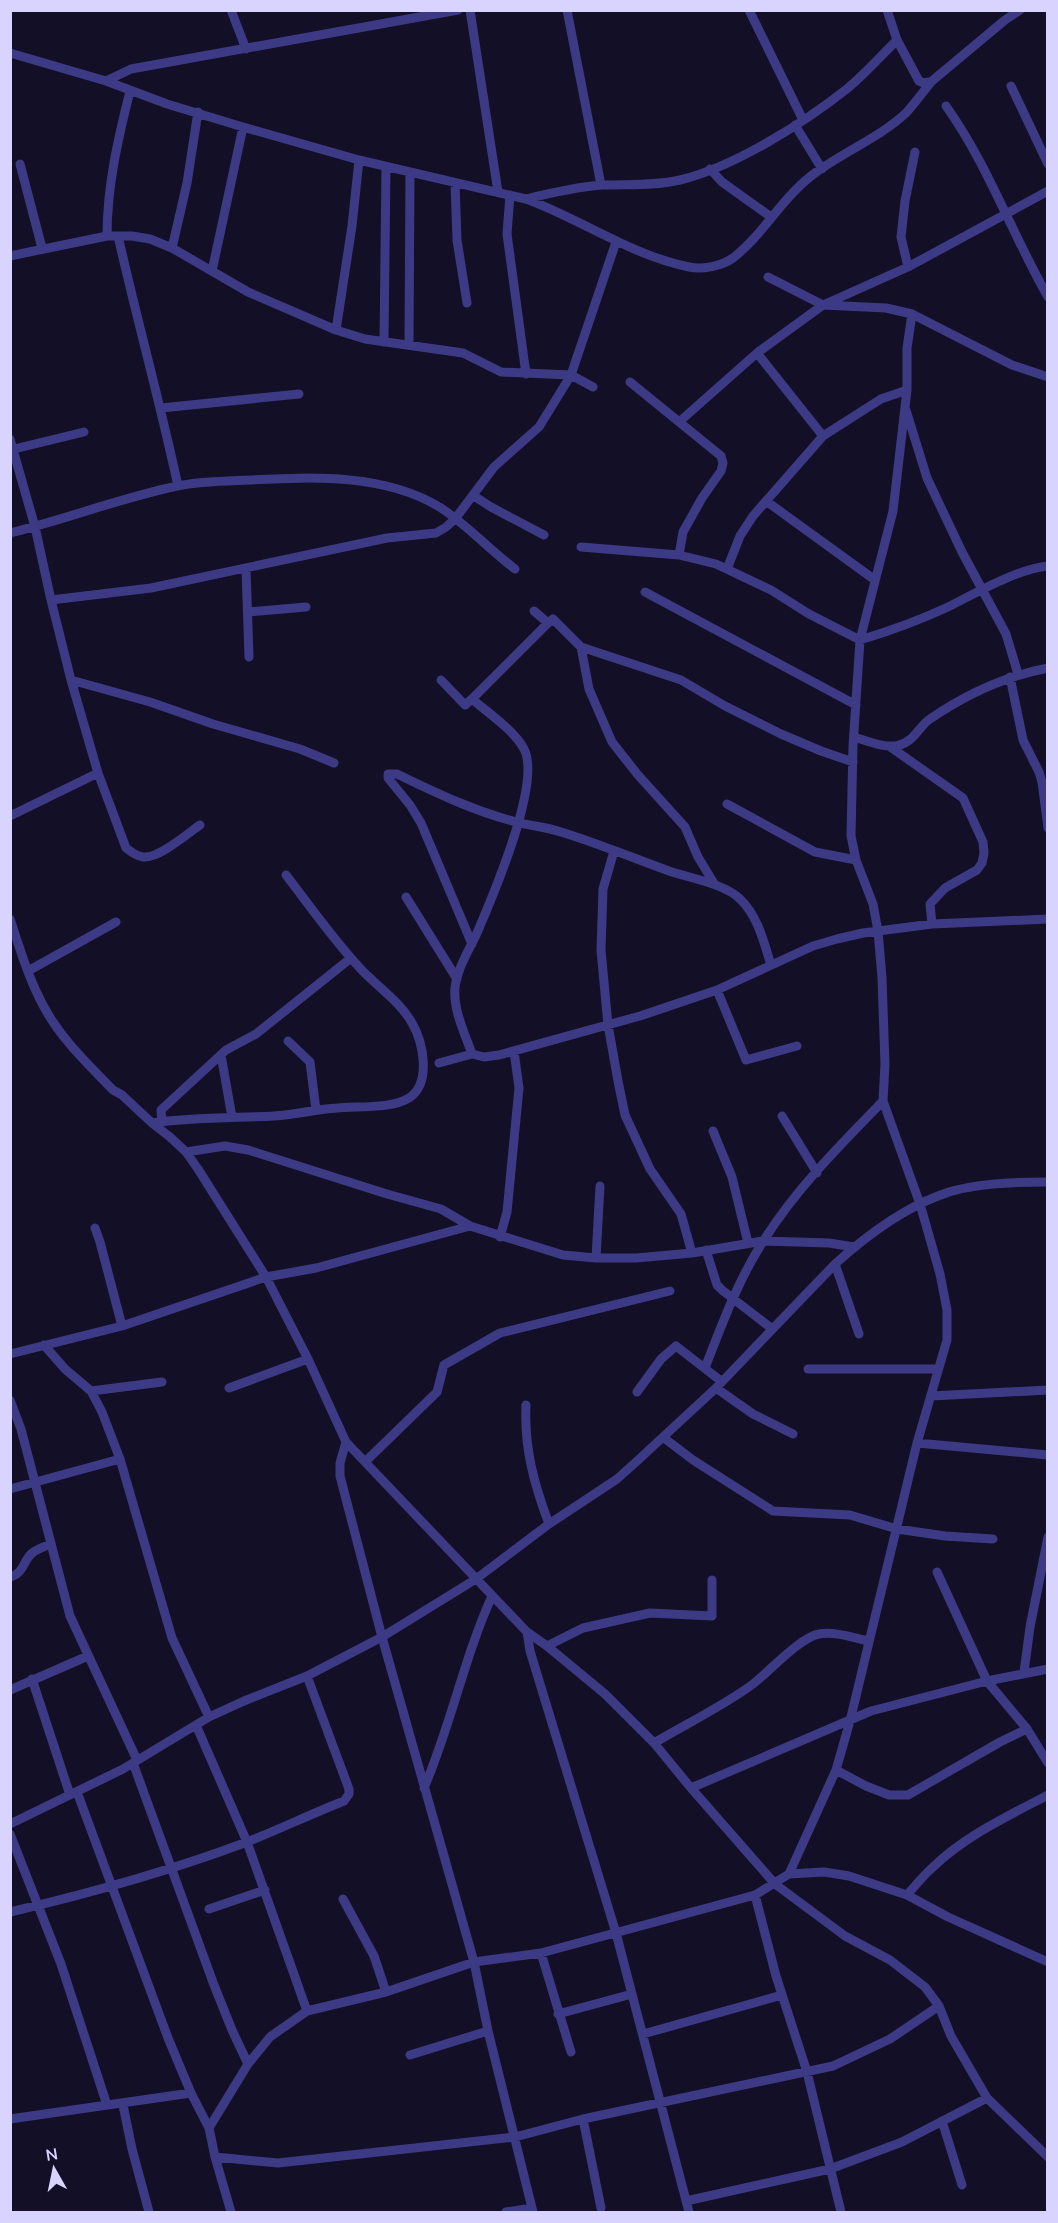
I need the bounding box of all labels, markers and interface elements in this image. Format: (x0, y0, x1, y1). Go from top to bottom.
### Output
north arrow (24, 2139, 84, 2199)
text: N (44, 2143, 59, 2167)

